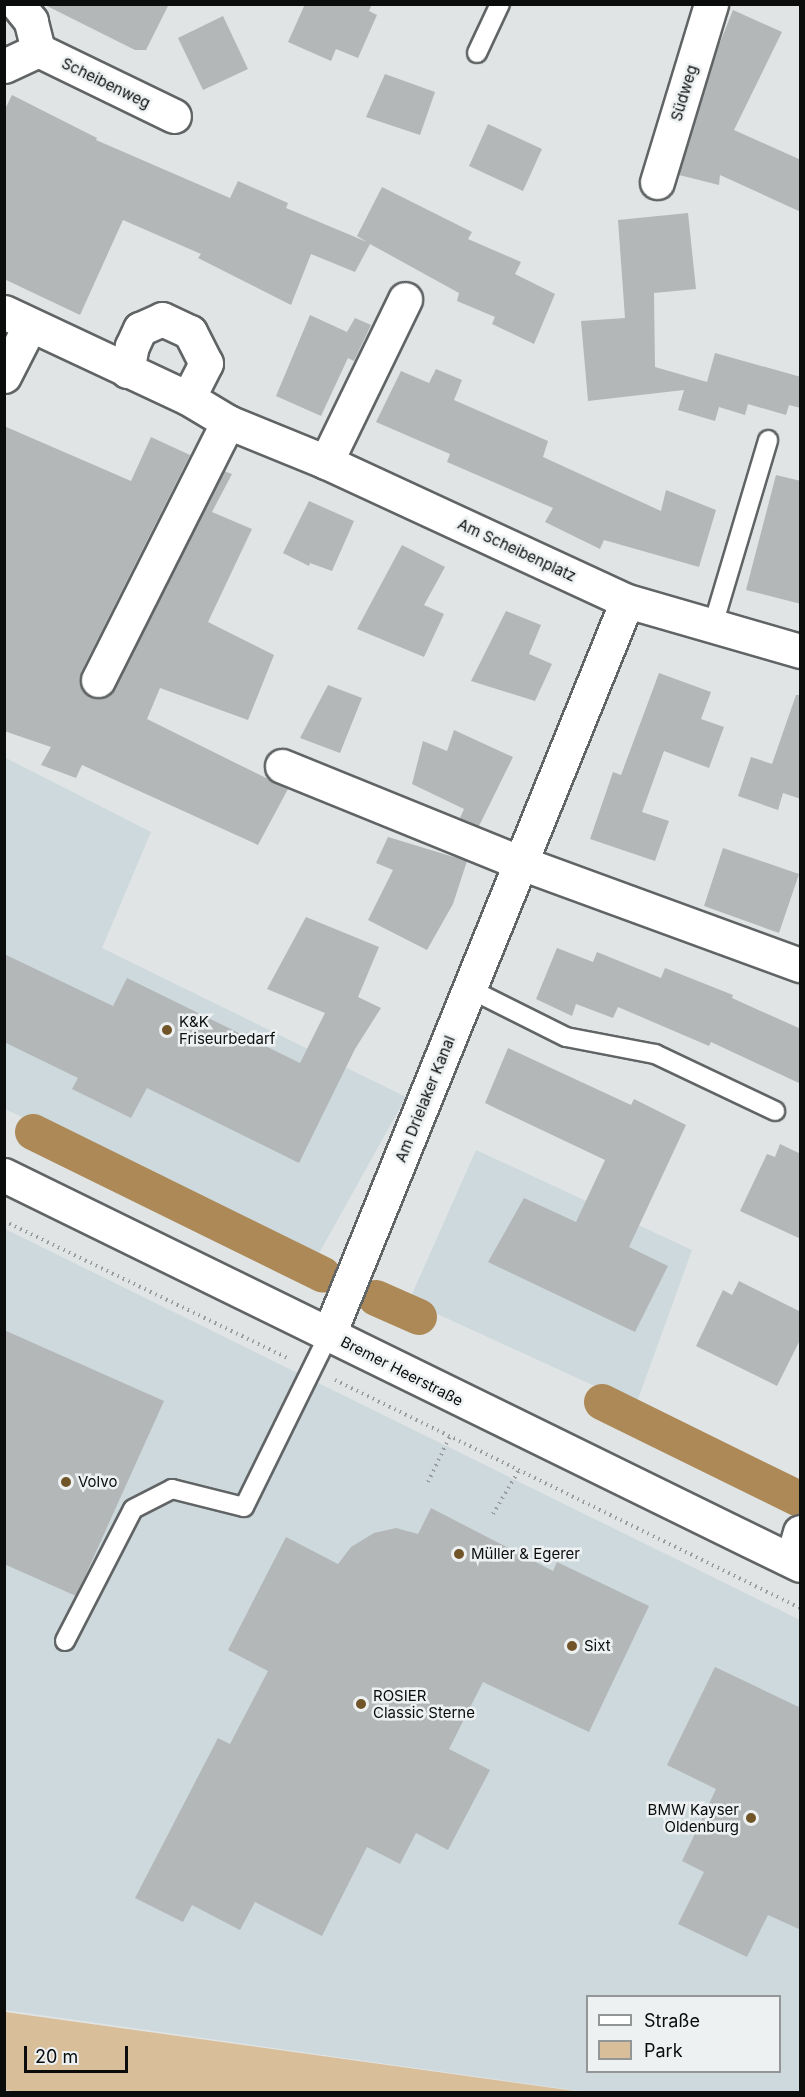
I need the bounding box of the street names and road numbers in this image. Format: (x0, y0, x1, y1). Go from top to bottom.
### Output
street label: Scheibenweg (59, 54, 153, 112)
street label: Südweg (667, 63, 701, 123)
street label: Am Scheibenplatz (455, 515, 579, 585)
street label: Am Drielaker Kanal (391, 1033, 459, 1165)
street label: Bremer Heerstraße (338, 1332, 466, 1410)

